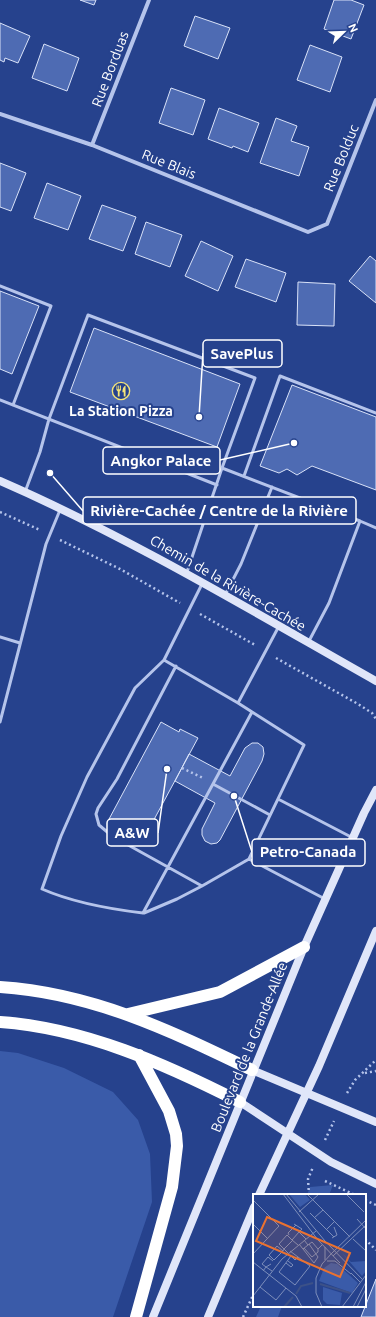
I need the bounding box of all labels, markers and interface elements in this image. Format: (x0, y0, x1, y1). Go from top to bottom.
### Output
north arrow (324, 12, 364, 52)
text: N (346, 22, 360, 34)
street label: Rue Borduas (88, 29, 132, 109)
street label: Rue Bolduc (320, 122, 362, 194)
street label: Rue Blais (140, 146, 198, 182)
callout: SavePlus (203, 340, 282, 367)
text: SavePlus (210, 345, 274, 362)
restaurant icon: La Station Pizza (111, 381, 131, 401)
place label: La Station Pizza (69, 403, 173, 419)
callout: Angkor Palace (103, 447, 220, 474)
text: Angkor Palace (111, 452, 211, 469)
callout: Rivière-Cachée / Centre de la Rivière (83, 497, 356, 524)
text: Rivière-Cachée / Centre de la Rivière (90, 502, 348, 519)
street label: Chemin de la Rivière-Cachée (147, 532, 309, 634)
callout: A&W (107, 819, 158, 846)
text: A&W (114, 824, 150, 841)
callout: Petro-Canada (252, 839, 365, 866)
text: Petro-Canada (260, 843, 356, 860)
street label: Boulevard de la Grande-Allée (207, 960, 291, 1134)
inset map (253, 1194, 366, 1307)

